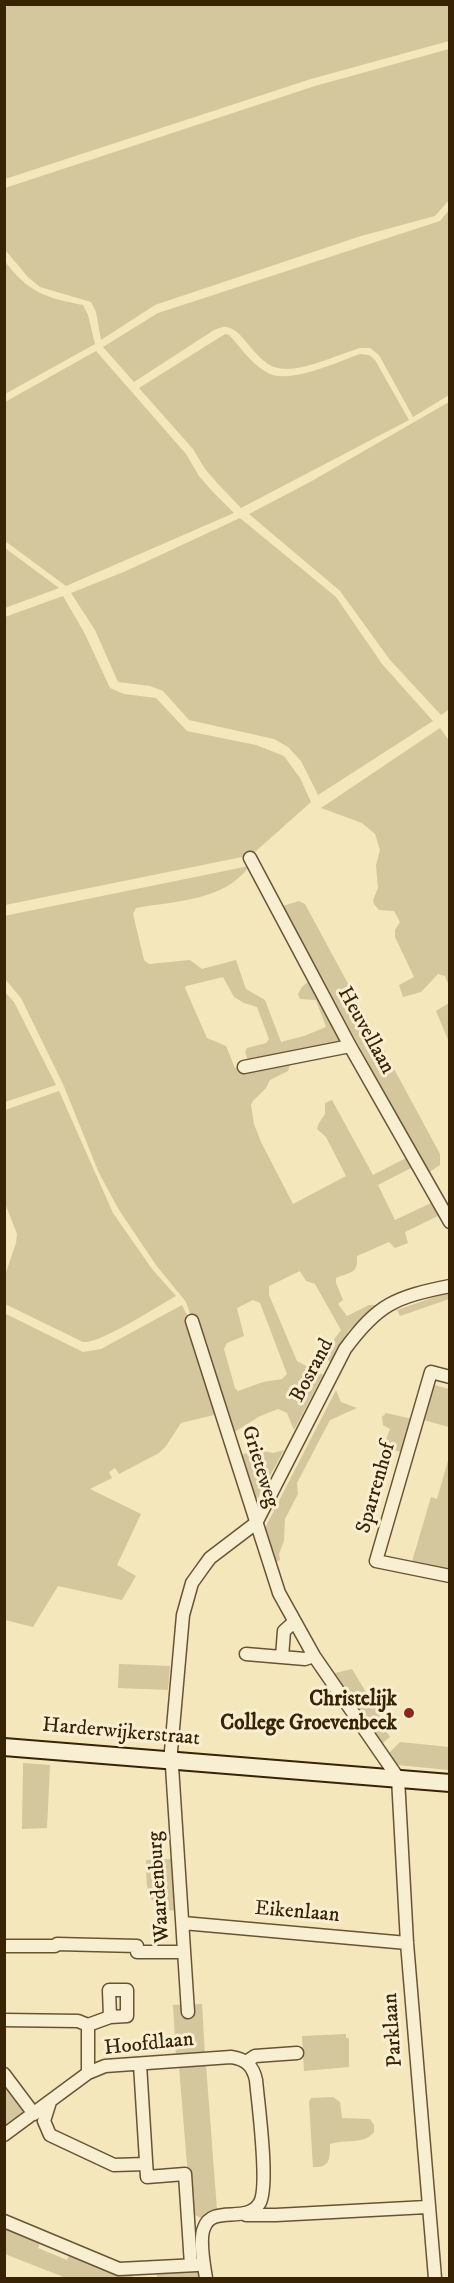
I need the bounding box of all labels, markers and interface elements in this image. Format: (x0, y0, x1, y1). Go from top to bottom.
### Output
street label: Heuvellaan (331, 983, 399, 1079)
street label: Bosrand (286, 1335, 340, 1407)
street label: Grieteweg (235, 1423, 283, 1511)
street label: Sparrenhof (352, 1440, 402, 1536)
place label: Christelijk College Groevenbeek (220, 1688, 397, 1738)
marker: Christelijk College Groevenbeek (402, 1706, 416, 1720)
street label: Harderwijkerstraat (41, 1714, 201, 1752)
street label: Waardenburg (144, 1830, 176, 1944)
street label: Eikenlaan (253, 1897, 341, 1929)
street label: Parklaan (379, 1992, 409, 2068)
street label: Hoofdlaan (103, 2028, 195, 2062)

